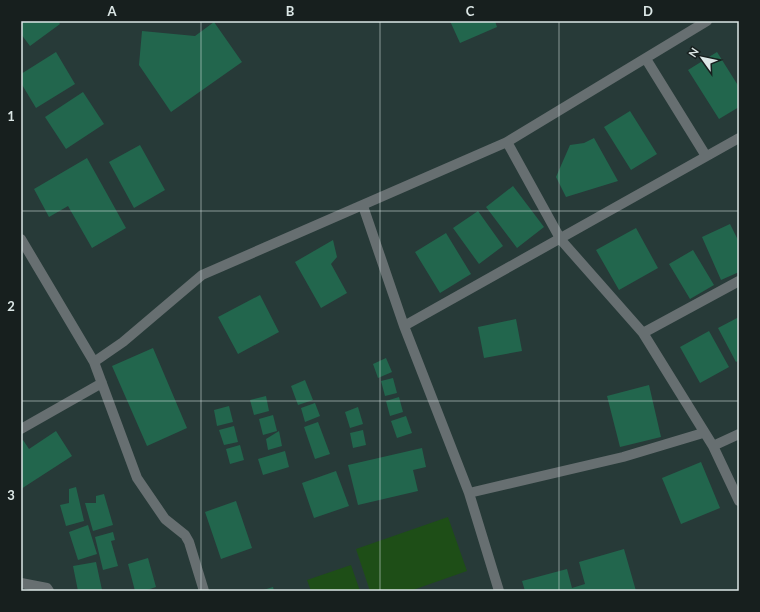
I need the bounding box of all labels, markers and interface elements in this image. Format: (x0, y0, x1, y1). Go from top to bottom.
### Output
text: A (106, 3, 117, 19)
text: B (286, 3, 295, 19)
text: C (466, 3, 475, 19)
text: D (643, 3, 653, 19)
north arrow (682, 38, 722, 78)
text: N (685, 45, 701, 59)
text: 1 (7, 108, 15, 124)
text: 2 (7, 298, 15, 314)
text: 3 (7, 487, 15, 503)

